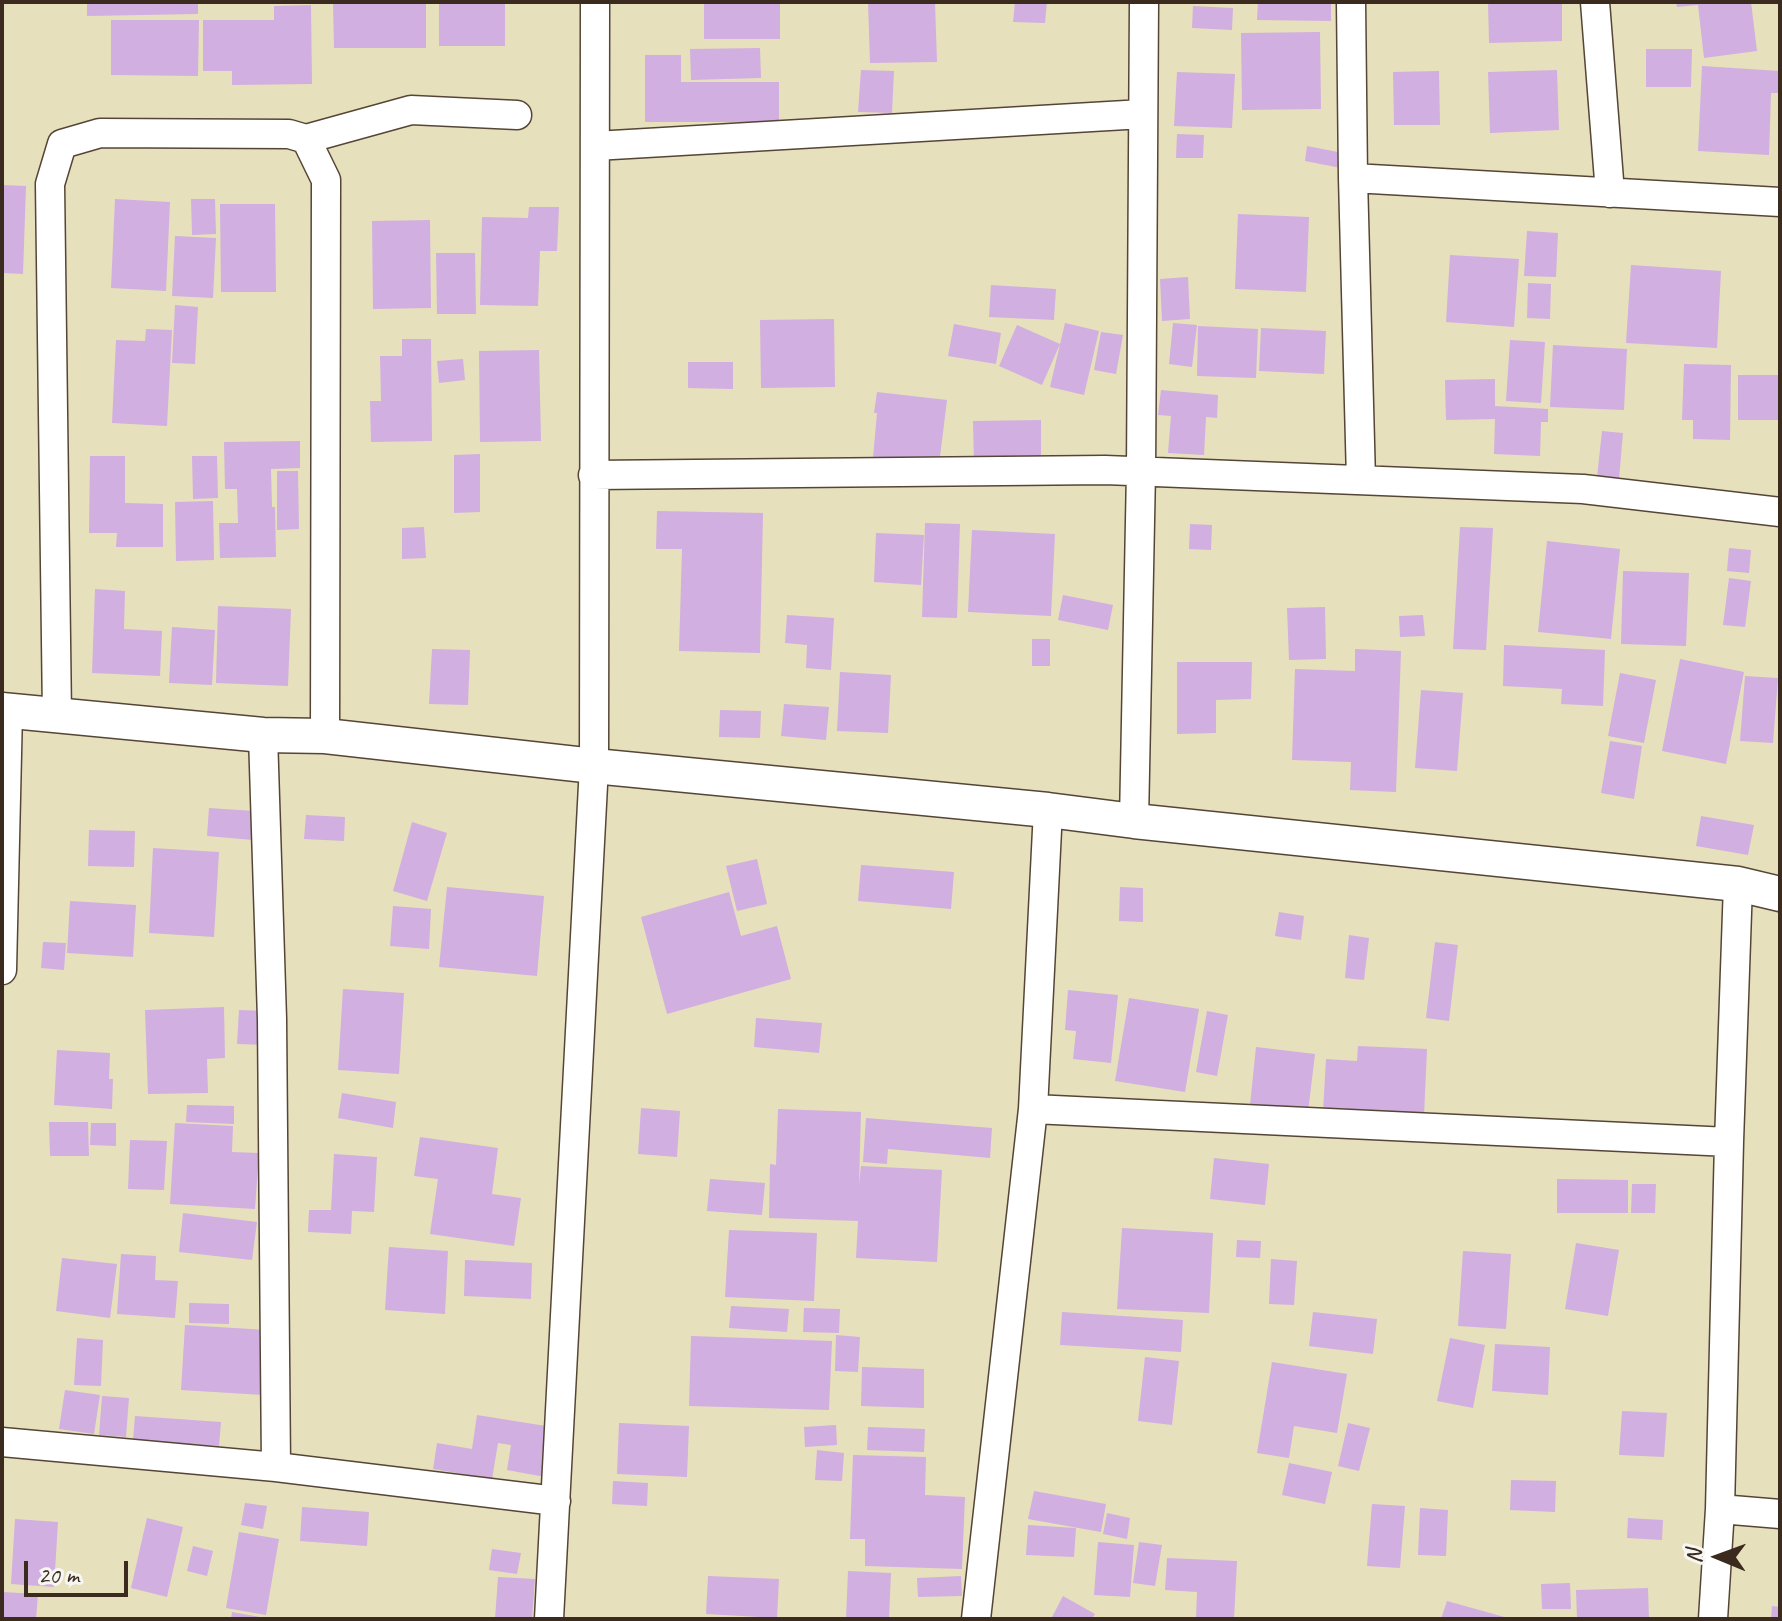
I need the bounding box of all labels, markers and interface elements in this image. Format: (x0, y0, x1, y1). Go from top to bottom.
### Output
north arrow (1678, 1517, 1758, 1597)
scale bar (28, 1545, 132, 1595)
text: N (1680, 1550, 1708, 1564)
text: 20 m (38, 1560, 79, 1590)

